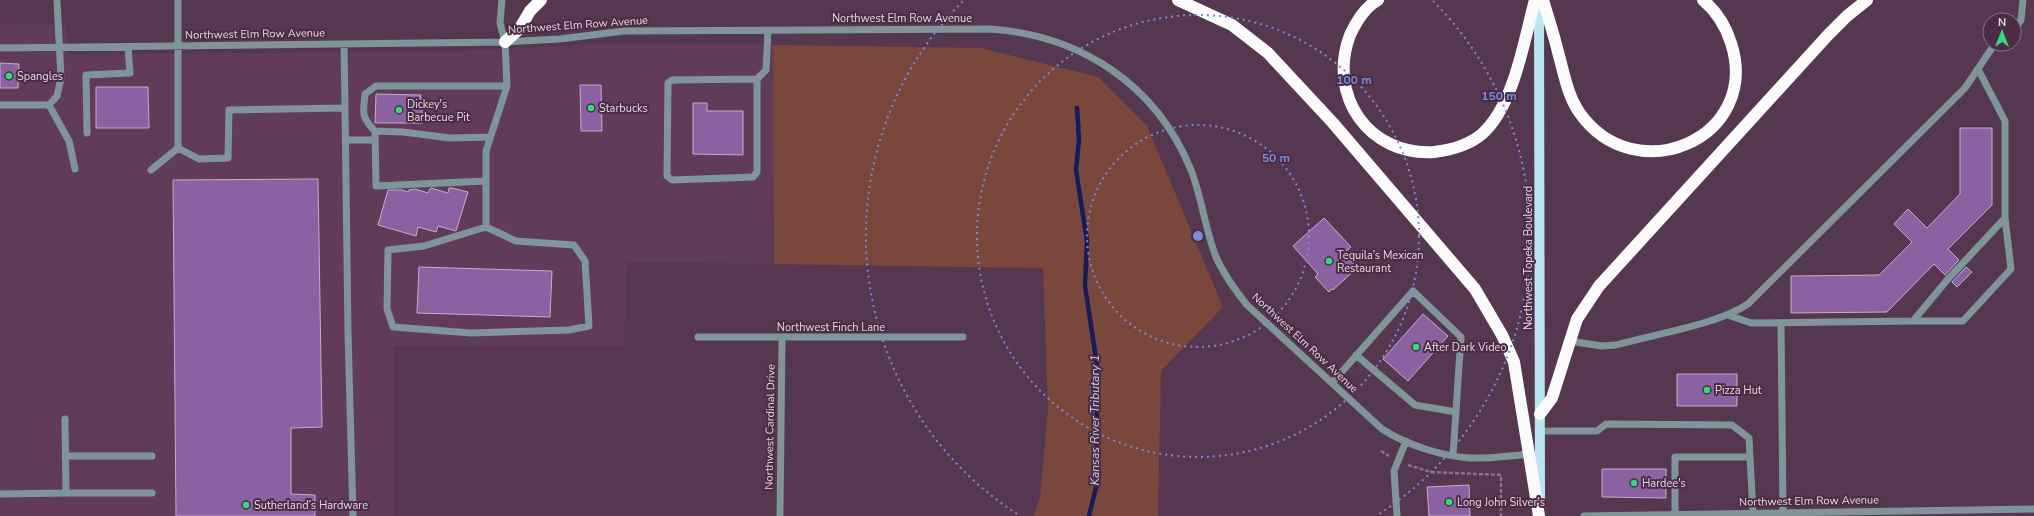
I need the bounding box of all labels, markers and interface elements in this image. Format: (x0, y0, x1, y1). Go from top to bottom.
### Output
street label: Northwest Elm Row Avenue (832, 11, 972, 26)
north arrow (1982, 12, 2022, 52)
street label: Northwest Elm Row Avenue (508, 13, 649, 37)
text: N (1998, 15, 2006, 30)
street label: Northwest Elm Row Avenue (185, 25, 325, 43)
place label: Spangles (17, 69, 63, 84)
marker: Spangles (4, 71, 14, 81)
text: 100 m (1336, 72, 1372, 88)
text: 150 m (1481, 88, 1517, 104)
place label: Dickey's Barbecue Pit (407, 97, 470, 125)
place label: Starbucks (599, 101, 648, 116)
marker: Starbucks (586, 103, 596, 113)
marker: Dickey's Barbecue Pit (394, 105, 404, 115)
text: 50 m (1262, 150, 1290, 166)
street label: Northwest Topeka Boulevard (1521, 186, 1536, 330)
centre of rings (1191, 229, 1205, 243)
place label: Tequila’s Mexican Restaurant (1337, 248, 1424, 276)
marker: Tequila’s Mexican Restaurant (1324, 256, 1334, 266)
street label: Northwest Elm Row Avenue (1249, 290, 1361, 396)
street label: Northwest Finch Lane (777, 320, 885, 335)
place label: After Dark Video (1424, 340, 1507, 355)
marker: After Dark Video (1411, 342, 1421, 352)
water label: Kansas River Tributary 1 (1087, 354, 1103, 486)
street label: Northwest Cardinal Drive (761, 364, 779, 490)
place label: Pizza Hut (1715, 383, 1762, 398)
marker: Pizza Hut (1702, 385, 1712, 395)
place label: Hardee's (1642, 476, 1686, 491)
marker: Hardee's (1629, 478, 1639, 488)
street label: Northwest Elm Row Avenue (1739, 492, 1879, 510)
place label: Long John Silver's (1457, 495, 1545, 510)
marker: Long John Silver's (1444, 497, 1454, 507)
place label: Sutherland’s Hardware (254, 498, 368, 513)
marker: Sutherland’s Hardware (241, 500, 251, 510)

